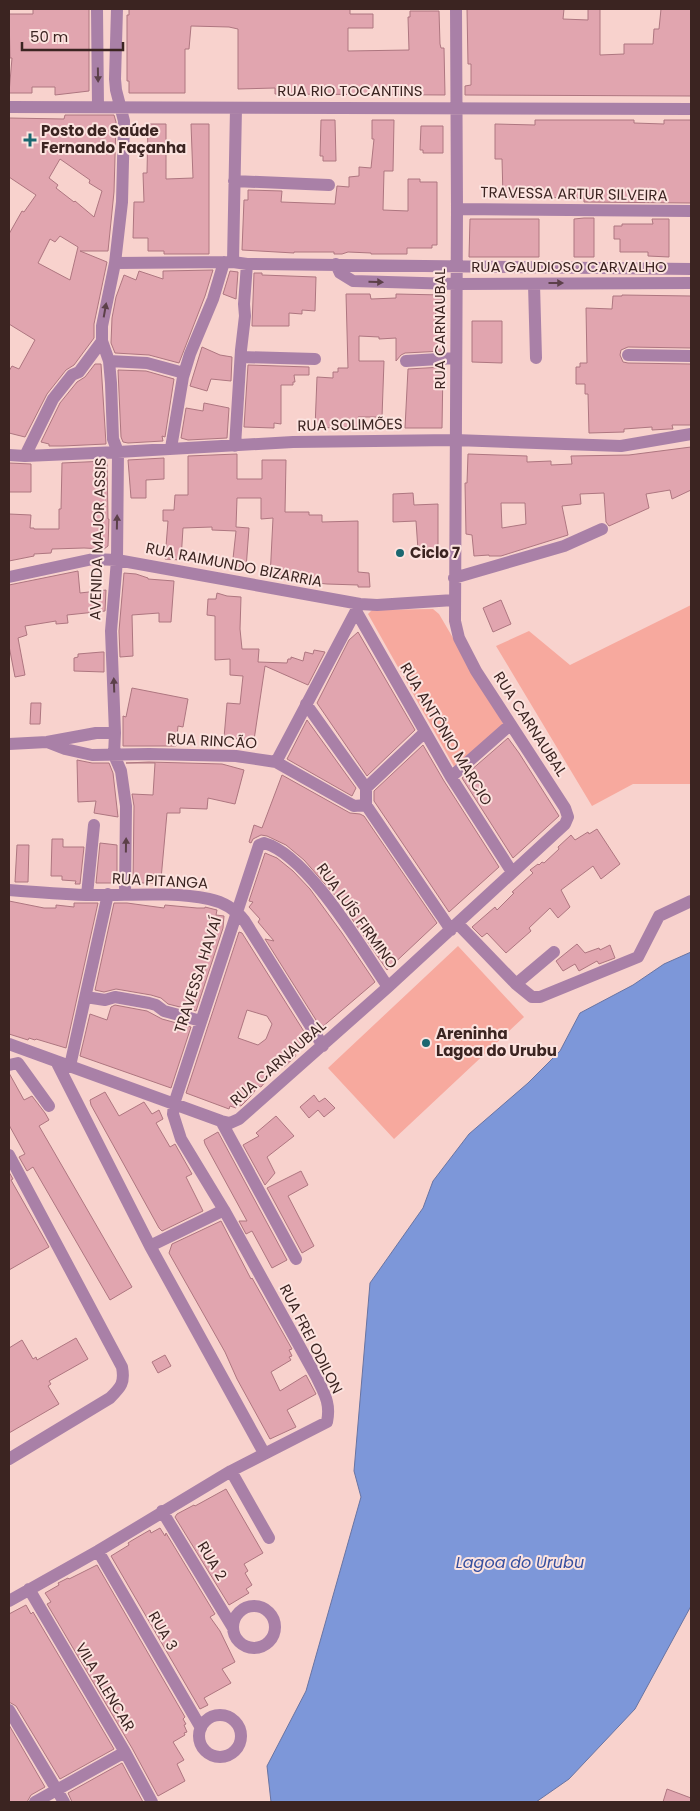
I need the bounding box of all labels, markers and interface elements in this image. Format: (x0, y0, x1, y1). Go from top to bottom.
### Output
scale bar (22, 20, 124, 52)
text: 50 m (30, 26, 68, 47)
one-way arrow (94, 67, 102, 83)
street label: RUA RIO TOCANTINS (277, 80, 423, 101)
place label: Posto de Saúde Fernando Façanha (41, 120, 186, 158)
marker: Posto de Saúde Fernando Façanha (23, 133, 37, 147)
street label: TRAVESSA ARTUR SILVEIRA (480, 181, 668, 206)
street label: RUA GAUDIOSO CARVALHO (471, 256, 667, 277)
street label: RUA CARNAUBAL (429, 268, 450, 389)
one-way arrow (368, 278, 384, 286)
one-way arrow (548, 279, 564, 287)
one-way arrow (102, 302, 110, 318)
street label: RUA SOLIMÕES (297, 413, 403, 436)
street label: AVENIDA MAJOR ASSIS (84, 457, 111, 621)
one-way arrow (113, 514, 121, 530)
street label: RUA RAIMUNDO BIZARRIA (144, 537, 324, 592)
place label: Ciclo 7 (410, 542, 460, 563)
marker: Ciclo 7 (394, 547, 406, 559)
street label: RUA ANTÔNIO MARCIO (395, 658, 498, 809)
street label: RUA CARNAUBAL (489, 667, 572, 781)
one-way arrow (109, 676, 117, 692)
street label: RUA RINCÃO (166, 728, 258, 753)
one-way arrow (122, 837, 130, 853)
street label: RUA LUÍS FIRMINO (312, 859, 403, 973)
street label: RUA PITANGA (111, 867, 209, 894)
street label: TRAVESSA HAVAÍ (169, 914, 226, 1036)
street label: RUA CARNAUBAL (225, 1015, 331, 1110)
place label: Areninha Lagoa do Urubu (436, 1023, 557, 1061)
marker: Areninha Lagoa do Urubu (420, 1037, 432, 1049)
street label: RUA FREI ODILON (275, 1280, 348, 1397)
street label: RUA 2 (193, 1537, 232, 1584)
water label: Lagoa do Urubu (456, 1551, 584, 1574)
street label: RUA 3 (144, 1607, 183, 1654)
street label: VILA ALENCAR (71, 1638, 140, 1735)

